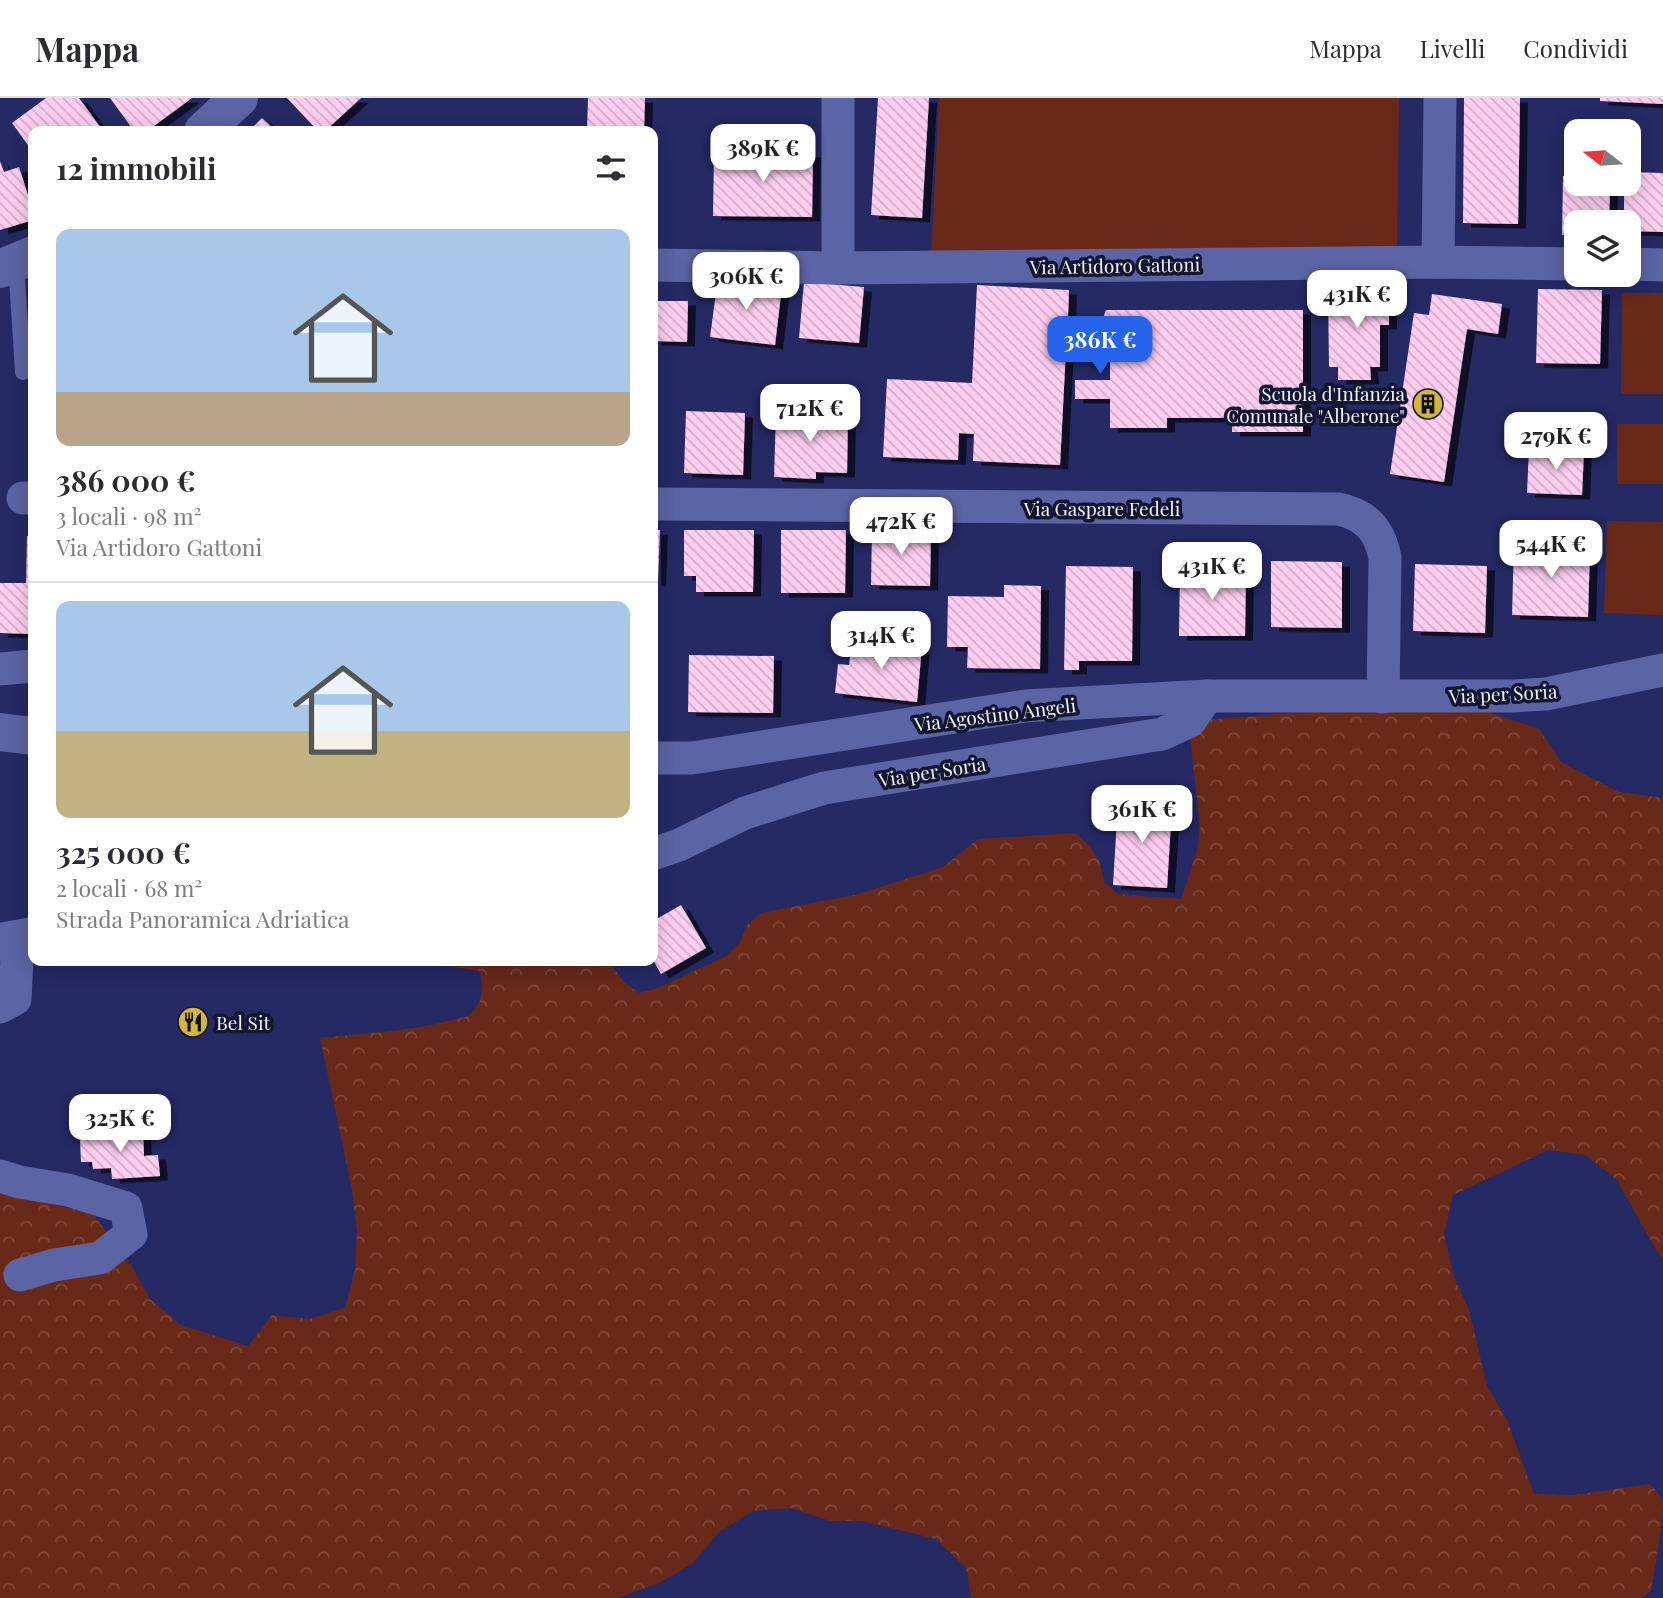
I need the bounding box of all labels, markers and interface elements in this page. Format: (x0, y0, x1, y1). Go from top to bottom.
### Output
text: Mappa (35, 26, 139, 70)
text: Mappa (1309, 32, 1382, 64)
text: Livelli (1420, 32, 1485, 64)
text: Condividi (1523, 32, 1628, 64)
north arrow (1564, 119, 1642, 196)
map controls (1564, 119, 1641, 287)
pin: 389K € (706, 125, 820, 184)
text: 389K € (726, 131, 800, 162)
text: 12 immobili (56, 148, 216, 188)
icon: filters (592, 149, 630, 187)
button: layers (1564, 210, 1641, 287)
street label: Via Artidoro Gattoni (1029, 251, 1201, 280)
pin: 306K € (689, 252, 803, 312)
text: 306K € (708, 259, 784, 290)
pin: 431K € (1300, 271, 1414, 330)
icon: home (280, 275, 406, 401)
text: 431K € (1323, 277, 1391, 308)
pin: 386K € (1043, 316, 1157, 376)
text: 386K € (1063, 323, 1137, 354)
place label: Scuola d'Infanzia Comunale "Alberone" (1226, 380, 1406, 428)
pin: 712K € (753, 384, 867, 444)
building icon: Scuola d'Infanzia Comunale "Alberone" (1411, 387, 1445, 421)
text: 712K € (776, 391, 844, 422)
pin: 279K € (1499, 412, 1613, 472)
text: 279K € (1520, 419, 1592, 450)
text: 386 000 € (56, 460, 196, 500)
street label: Via Gaspare Fedeli (1023, 495, 1181, 521)
pin: 472K € (844, 498, 958, 557)
text: 3 locali · 98 m² (56, 500, 201, 531)
text: 472K € (866, 504, 936, 535)
pin: 544K € (1494, 520, 1608, 580)
text: 544K € (1515, 527, 1587, 558)
text: Via Artidoro Gattoni (56, 531, 262, 562)
pin: 431K € (1155, 542, 1269, 602)
text: 431K € (1178, 549, 1246, 580)
pin: 314K € (824, 612, 938, 671)
text: 314K € (847, 618, 915, 649)
icon: home (280, 647, 406, 773)
street label: Via per Soria (1447, 677, 1558, 709)
street label: Via Agostino Angeli (912, 691, 1078, 737)
street label: Via per Soria (875, 750, 988, 792)
pin: 361K € (1085, 786, 1199, 845)
text: 361K € (1107, 792, 1177, 823)
text: 325 000 € (56, 832, 191, 872)
text: 2 locali · 68 m² (56, 872, 202, 903)
text: Strada Panoramica Adriatica (56, 903, 350, 934)
restaurant icon: Bel Sit (176, 1005, 210, 1039)
place label: Bel Sit (216, 1009, 270, 1035)
pin: 325K € (63, 1094, 177, 1154)
text: 325K € (85, 1101, 155, 1132)

